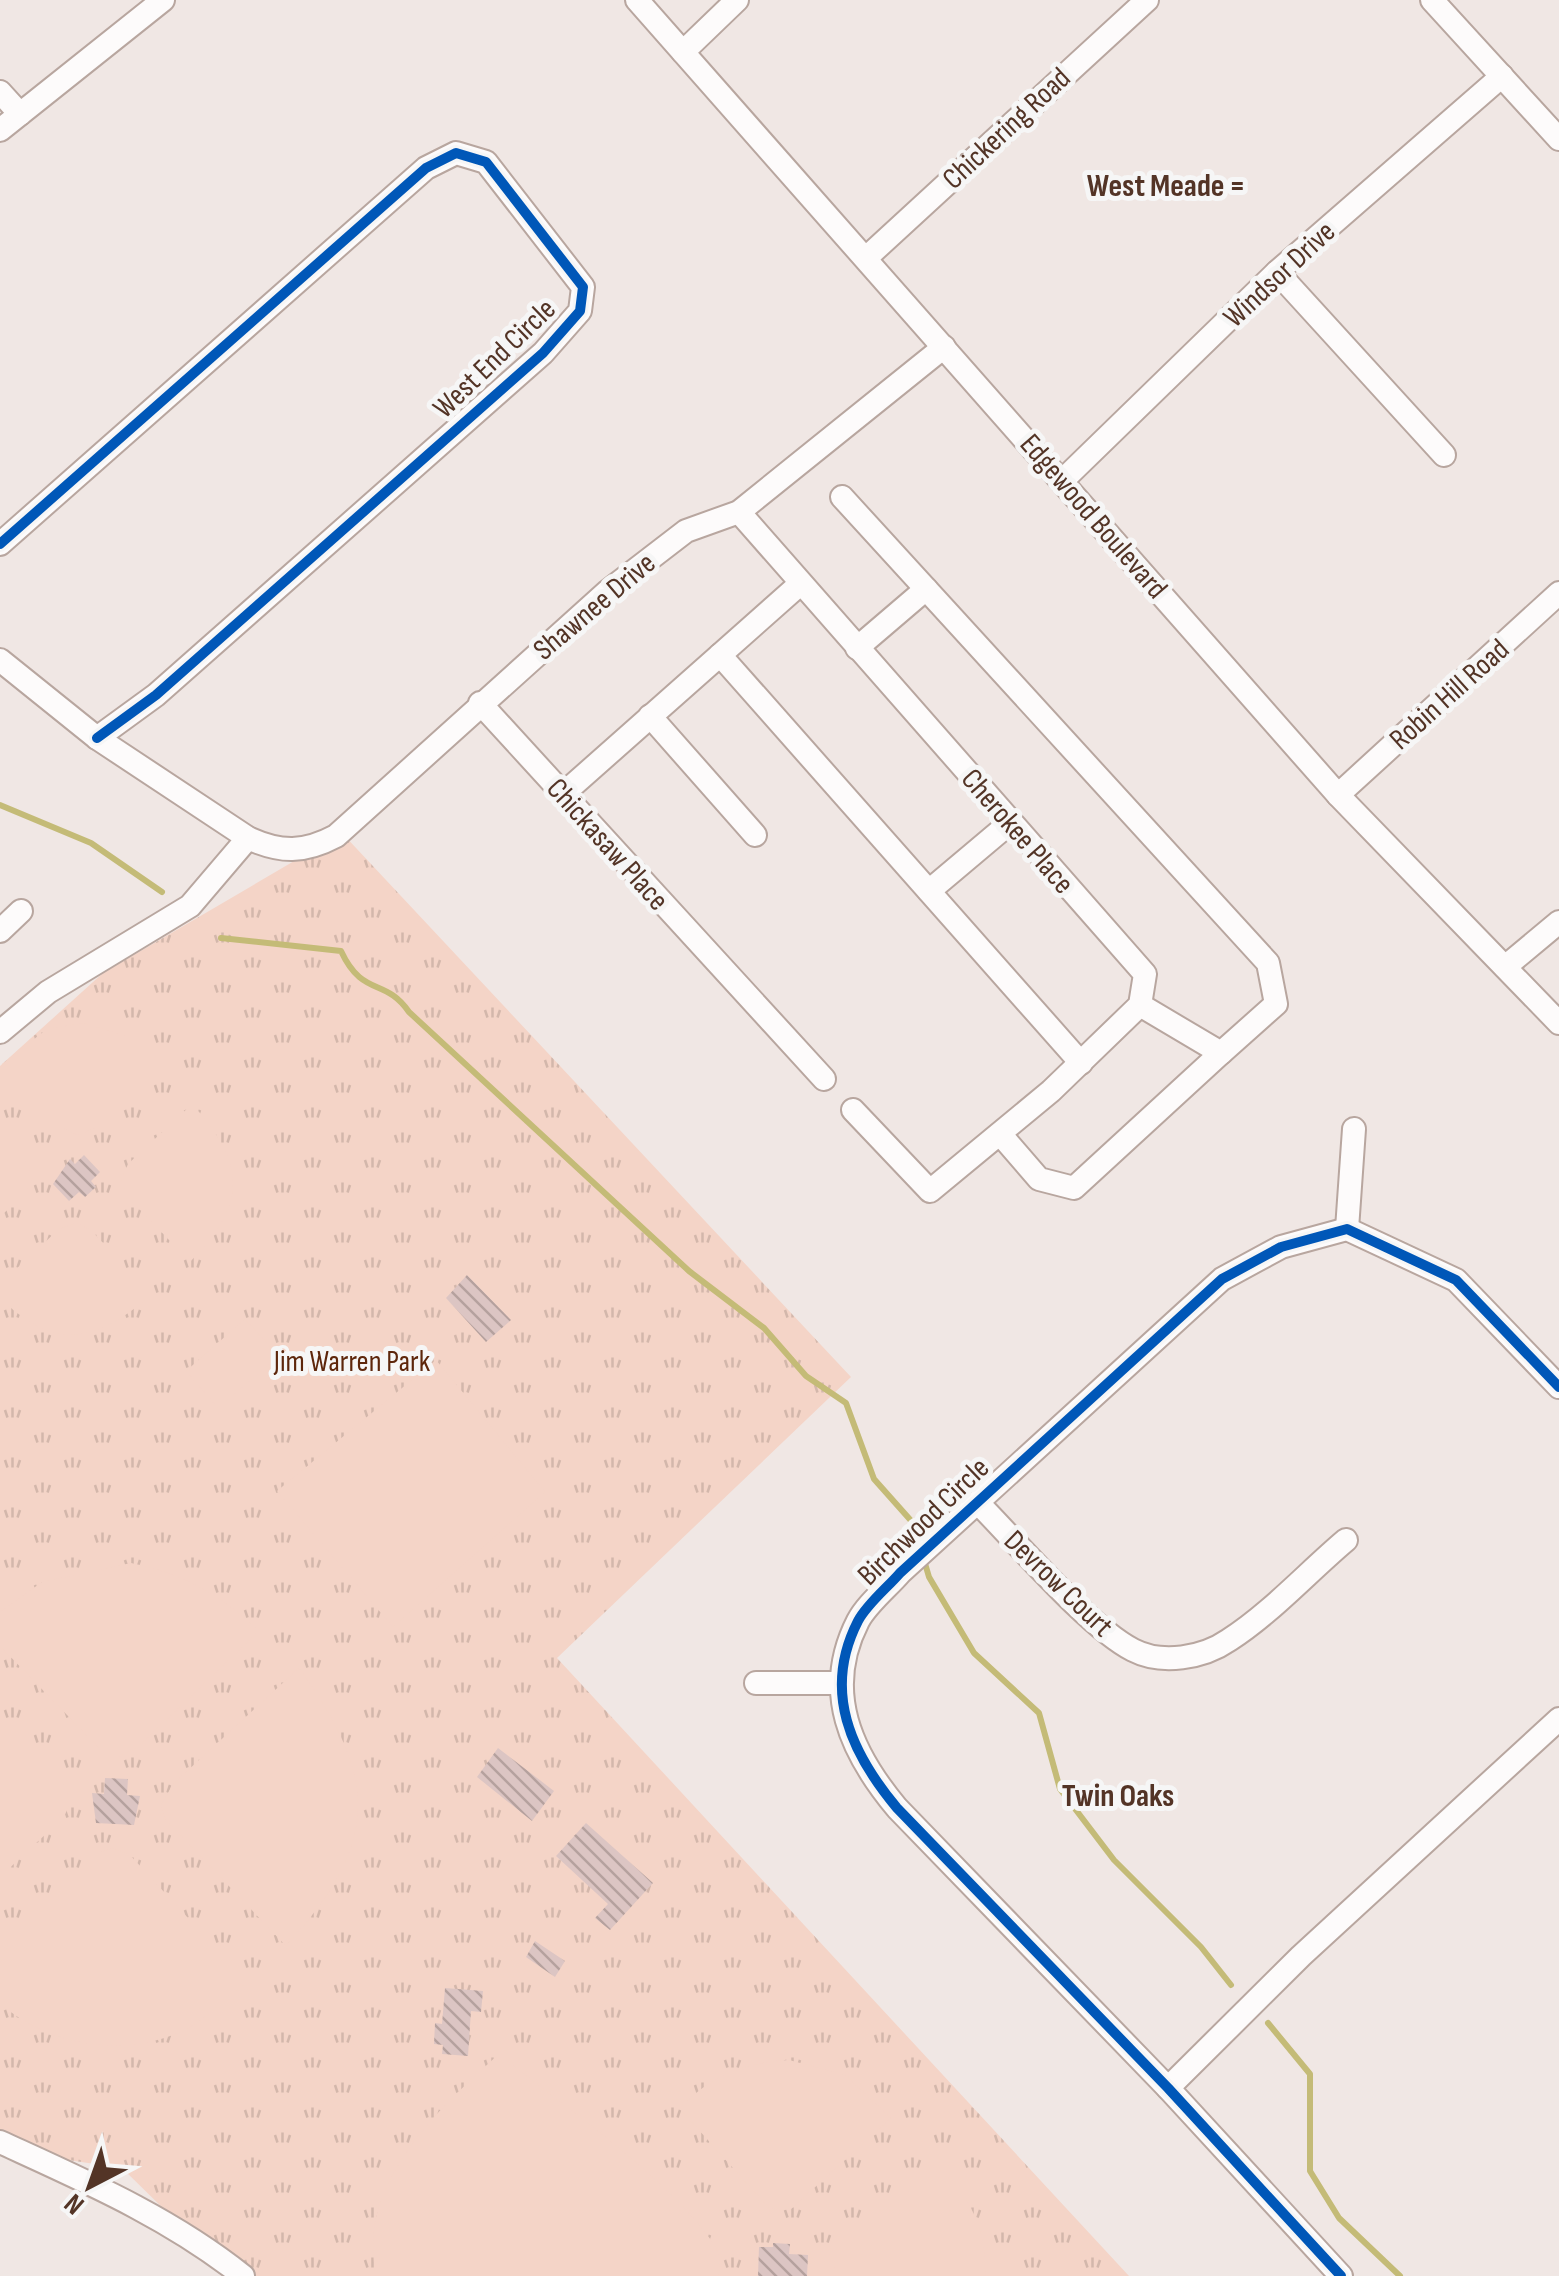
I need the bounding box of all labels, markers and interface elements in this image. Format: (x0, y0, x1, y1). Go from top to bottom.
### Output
street label: Chickering Road (935, 60, 1078, 197)
district label: West Meade = (1087, 167, 1245, 206)
street label: Windsor Drive (1216, 214, 1343, 335)
street label: West End Circle (426, 292, 563, 426)
street label: Edgewood Boulevard (1012, 427, 1175, 606)
street label: Shawnee Drive (526, 545, 663, 668)
street label: Robin Hill Road (1383, 632, 1517, 758)
street label: Cherokee Place (953, 762, 1081, 901)
street label: Chickasaw Place (539, 771, 676, 918)
park label: Jim Warren Park (273, 1344, 431, 1380)
street label: Birchwood Circle (851, 1450, 997, 1593)
street label: Devrow Court (996, 1523, 1120, 1644)
district label: Twin Oaks (1062, 1777, 1174, 1816)
north arrow (40, 2136, 140, 2236)
text: N (58, 2186, 91, 2221)

